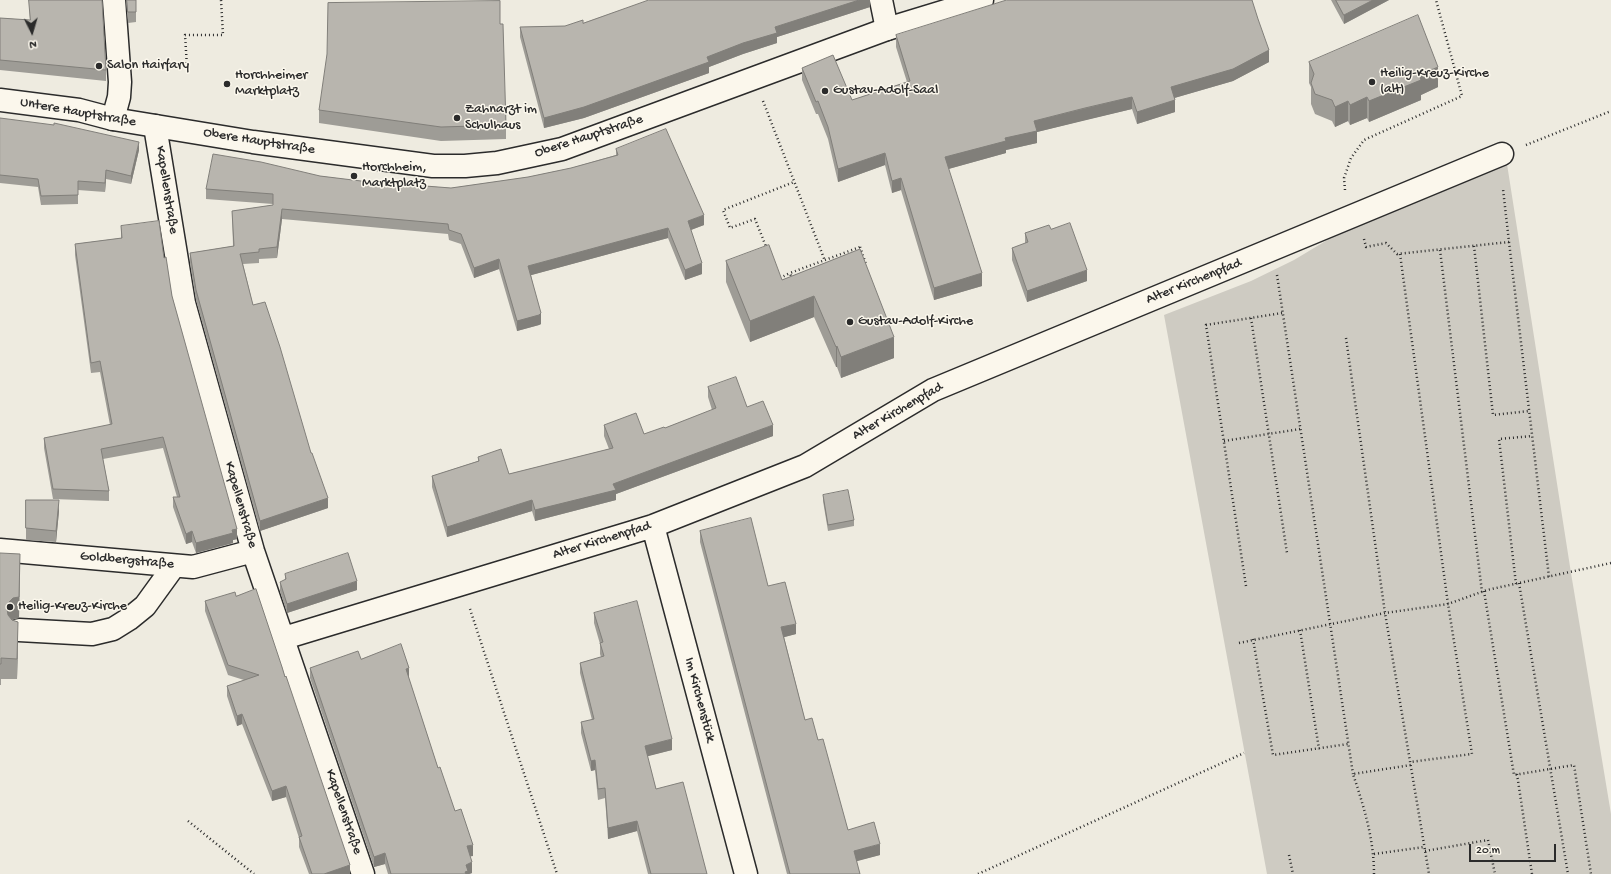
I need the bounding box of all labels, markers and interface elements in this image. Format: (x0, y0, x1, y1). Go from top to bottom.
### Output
north arrow (12, 12, 52, 52)
text: N (29, 38, 37, 50)
place label: Salon Hairfary (107, 58, 189, 74)
marker: Salon Hairfary (94, 61, 104, 71)
place label: Heilig-Kreuz-Kirche (alt) (1380, 66, 1489, 98)
place label: Horchheimer Marktplatz (235, 68, 307, 100)
marker: Heilig-Kreuz-Kirche (alt) (1367, 77, 1377, 87)
marker: Horchheimer Marktplatz (222, 79, 232, 89)
place label: Gustav-Adolf-Saal (833, 83, 938, 99)
marker: Gustav-Adolf-Saal (820, 86, 830, 96)
street label: Untere Hauptstraße (19, 95, 137, 131)
place label: Zahnarzt im Schulhaus (465, 102, 537, 134)
street label: Obere Hauptstraße (533, 112, 645, 162)
marker: Zahnarzt im Schulhaus (452, 113, 462, 123)
street label: Obere Hauptstraße (202, 125, 316, 159)
street label: Kapellenstraße (151, 145, 181, 235)
place label: Horchheim, Marktplatz (362, 160, 427, 192)
marker: Horchheim, Marktplatz (349, 171, 359, 181)
street label: Alter Kirchenpfad (1144, 255, 1244, 309)
place label: Gustav-Adolf-Kirche (858, 314, 973, 330)
marker: Gustav-Adolf-Kirche (845, 317, 855, 327)
street label: Alter Kirchenpfad (850, 379, 946, 445)
street label: Kapellenstraße (220, 460, 260, 550)
street label: Alter Kirchenpfad (551, 518, 653, 564)
street label: Goldbergstraße (79, 549, 175, 573)
place label: Heilig-Kreuz-Kirche (18, 599, 127, 615)
marker: Heilig-Kreuz-Kirche (5, 602, 15, 612)
street label: Im Kirchenstück (680, 656, 718, 744)
street label: Kapellenstraße (321, 767, 365, 857)
scale bar (1471, 836, 1558, 862)
text: 20 m (1476, 844, 1500, 858)

